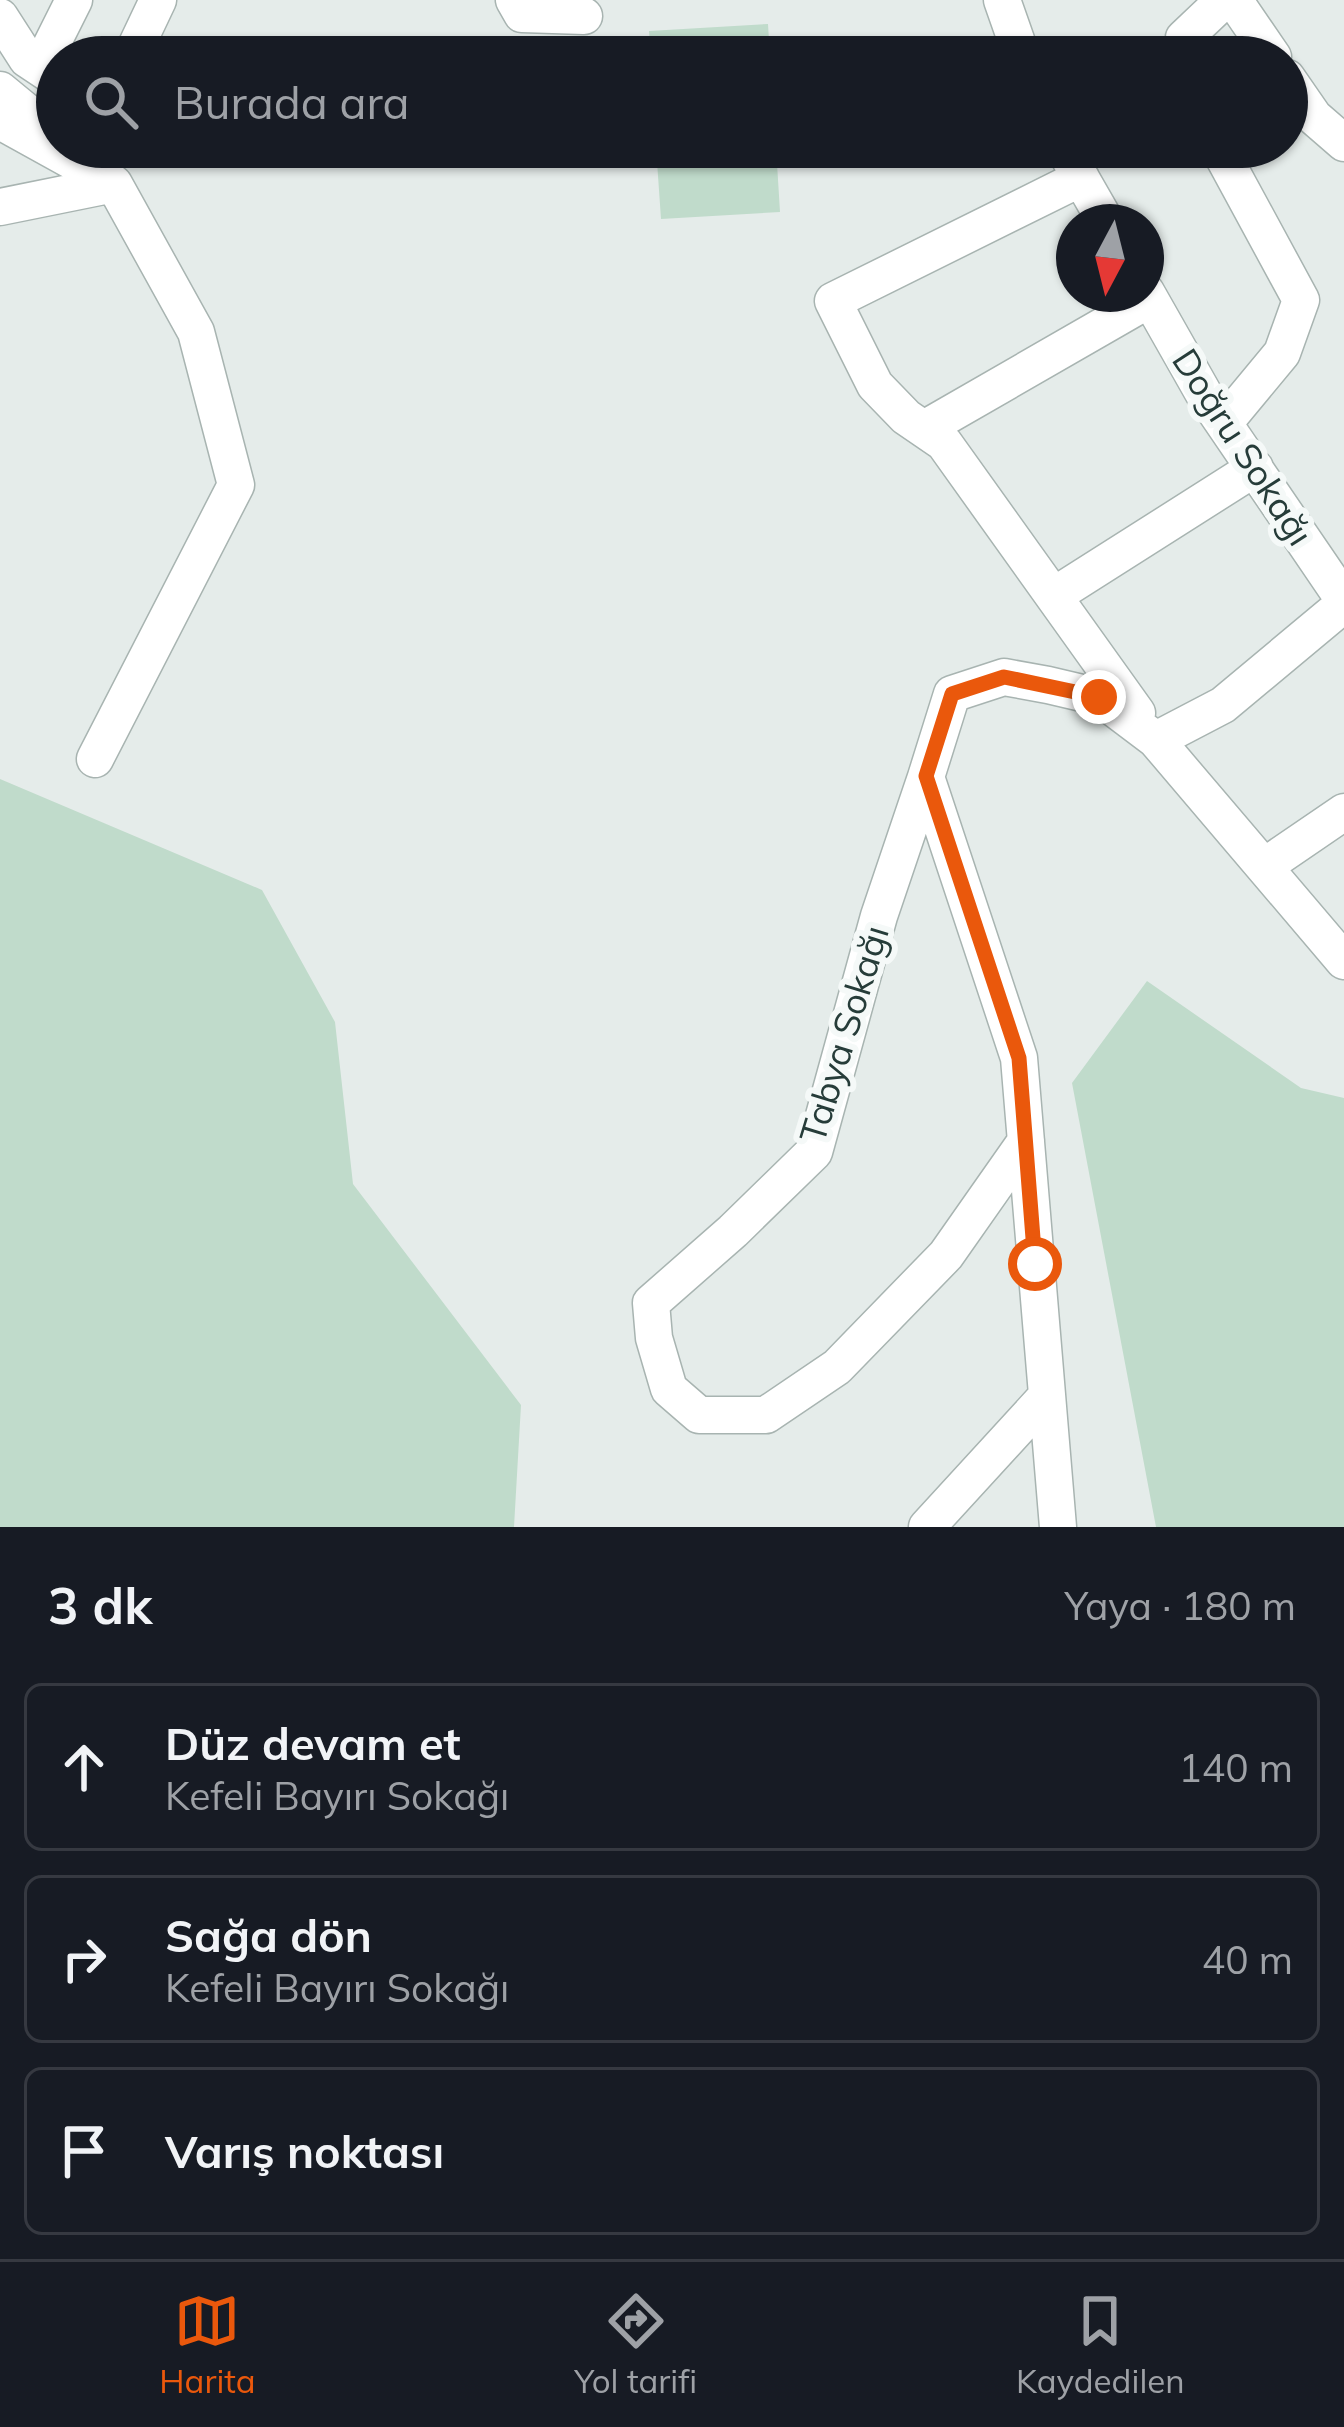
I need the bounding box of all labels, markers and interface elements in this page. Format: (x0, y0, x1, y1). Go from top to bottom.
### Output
search box (36, 36, 1308, 168)
icon: search (78, 69, 144, 135)
text: Burada ara (174, 74, 410, 130)
north arrow (1056, 204, 1164, 312)
street label: Doğru Sokağı (1163, 340, 1324, 554)
route end (1072, 670, 1126, 724)
street label: Tabya Sokağı (789, 920, 898, 1148)
route start (1008, 1237, 1062, 1291)
text: 3 dk (48, 1573, 152, 1637)
text: Yaya · 180 m (1064, 1581, 1296, 1630)
text: Düz devam et (165, 1715, 461, 1771)
icon: ahead (51, 1734, 117, 1800)
text: 140 m (1178, 1743, 1293, 1792)
text: Kefeli Bayırı Sokağı (165, 1771, 509, 1820)
text: Sağa dön (165, 1907, 372, 1963)
icon: right (51, 1926, 117, 1992)
text: 40 m (1202, 1935, 1293, 1984)
text: Kefeli Bayırı Sokağı (165, 1963, 509, 2012)
icon: arrive (51, 2118, 117, 2184)
text: Varış noktası (165, 2123, 444, 2179)
tab: Harita (159, 2288, 256, 2401)
tab: Yol tarifi (574, 2288, 697, 2401)
tab: Kaydedilen (1016, 2288, 1185, 2401)

